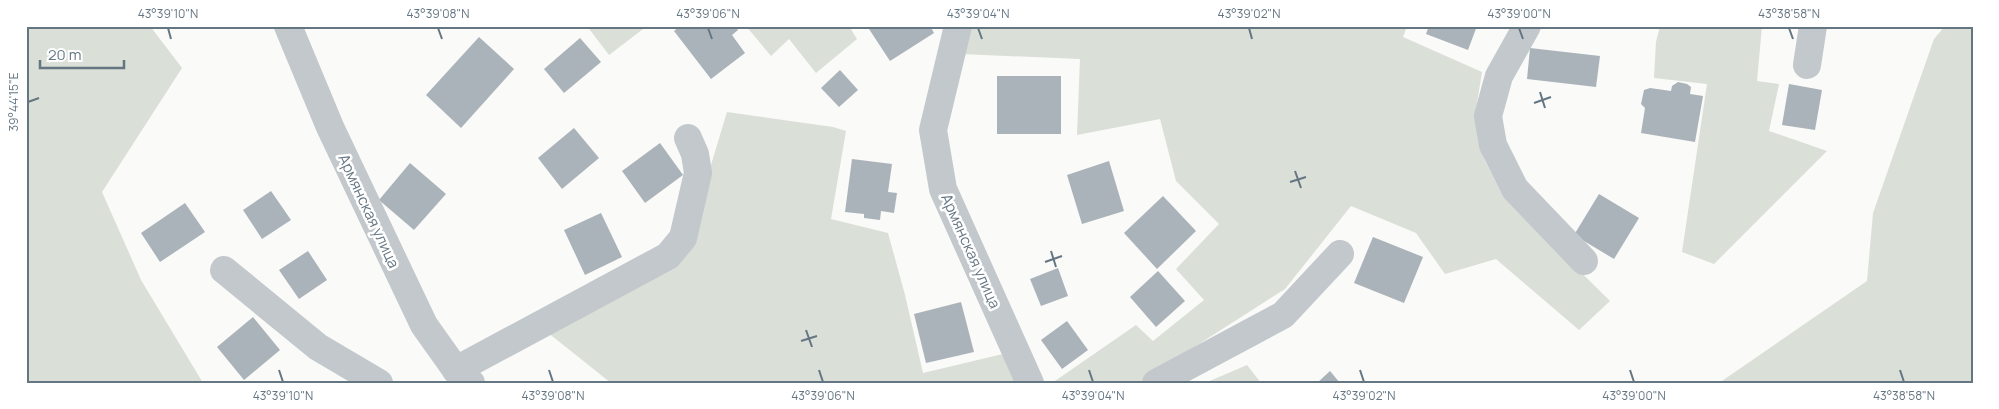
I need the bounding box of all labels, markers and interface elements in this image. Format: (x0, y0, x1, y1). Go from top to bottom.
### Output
text: 43°39'10"N (138, 5, 198, 22)
text: 43°39'08"N (407, 5, 469, 22)
text: 43°39'06"N (676, 5, 740, 22)
text: 43°39'04"N (947, 5, 1009, 22)
text: 43°39'02"N (1218, 5, 1280, 22)
text: 43°39'00"N (1487, 5, 1551, 22)
text: 43°38'58"N (1758, 5, 1820, 22)
scale bar (40, 38, 124, 70)
text: 20 m (48, 44, 81, 65)
text: 39°44'15"E (5, 72, 22, 132)
street label: Армянская улица (333, 151, 405, 271)
street label: Армянская улица (936, 190, 1006, 312)
text: 43°39'10"N (253, 387, 313, 404)
text: 43°39'08"N (522, 387, 584, 404)
text: 43°39'06"N (791, 387, 855, 404)
text: 43°39'04"N (1062, 387, 1124, 404)
text: 43°39'02"N (1333, 387, 1395, 404)
text: 43°39'00"N (1602, 387, 1666, 404)
text: 43°38'58"N (1873, 387, 1935, 404)

